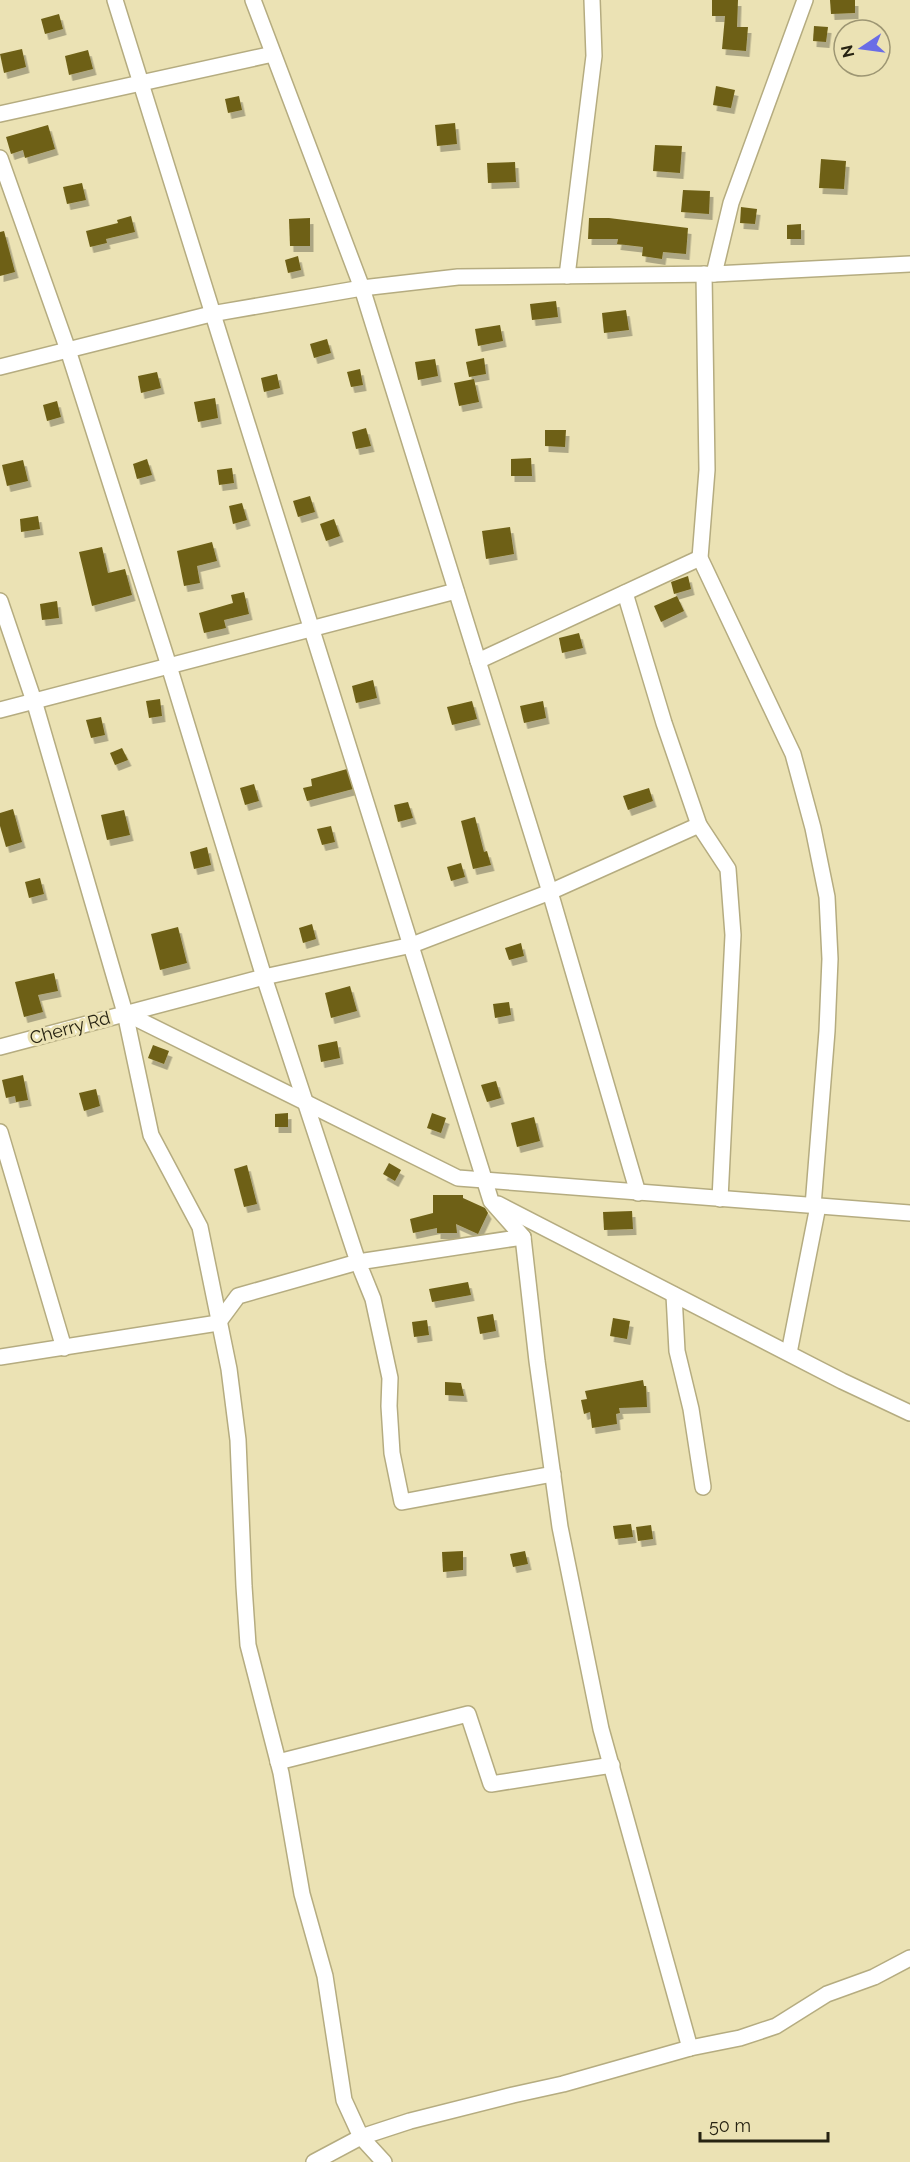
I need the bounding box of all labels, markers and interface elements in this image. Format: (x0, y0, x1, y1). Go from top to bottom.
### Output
north arrow (832, 18, 892, 78)
text: N (837, 43, 859, 59)
street label: Cherry Rd (27, 1007, 112, 1048)
scale bar (700, 2105, 828, 2143)
text: 50 m (709, 2115, 751, 2136)

